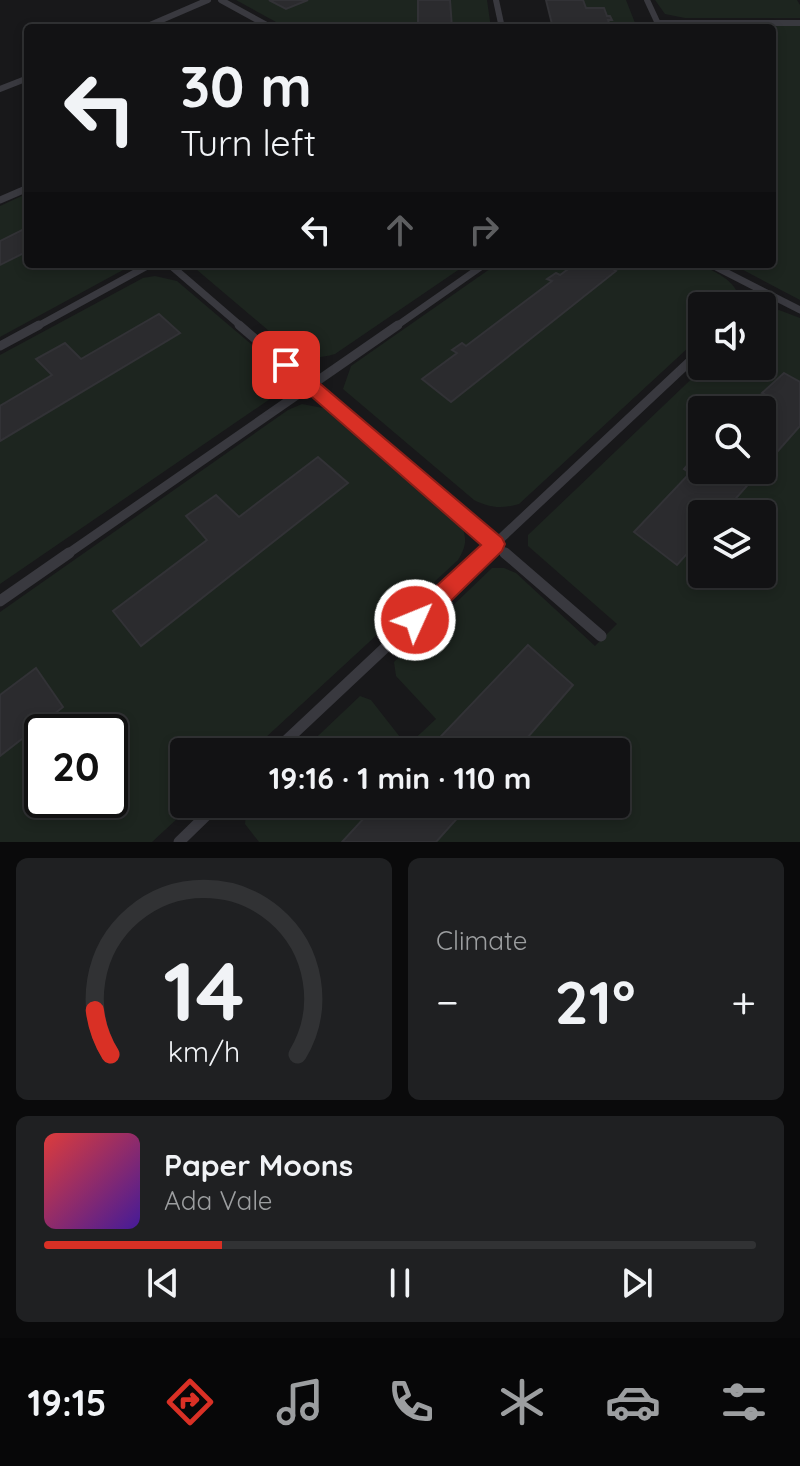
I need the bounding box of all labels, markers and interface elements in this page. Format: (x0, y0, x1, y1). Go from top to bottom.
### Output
text: 30 m (180, 51, 312, 121)
icon: left (48, 56, 152, 160)
text: Turn left (180, 120, 316, 165)
icon: left (294, 208, 338, 252)
icon: ahead (378, 208, 422, 252)
icon: right (462, 208, 506, 252)
map controls (688, 292, 776, 588)
button: sound (688, 292, 776, 380)
pin (252, 331, 320, 399)
icon: arrive (264, 343, 308, 387)
button: search (688, 396, 776, 484)
button: layers (688, 500, 776, 588)
position arrow (373, 578, 457, 662)
speed limit sign: 20 (24, 714, 128, 818)
text: 19:16 · 1 min · 110 m (269, 759, 531, 797)
text: Climate (436, 924, 527, 957)
text: 14 (163, 938, 245, 1042)
text: 21° (555, 964, 636, 1039)
text: − (436, 974, 459, 1029)
text: + (731, 974, 756, 1029)
text: km/h (168, 1033, 240, 1069)
text: Paper Moons (164, 1146, 353, 1184)
text: Ada Vale (164, 1184, 273, 1217)
icon: previous (141, 1261, 185, 1305)
icon: pause (378, 1261, 422, 1305)
icon: next (615, 1261, 659, 1305)
icon: directions (162, 1374, 218, 1430)
icon: music (272, 1374, 328, 1430)
icon: phone (383, 1374, 439, 1430)
icon: climate (494, 1374, 550, 1430)
icon: car (605, 1374, 661, 1430)
icon: filters (716, 1374, 772, 1430)
text: 19:15 (27, 1380, 107, 1425)

